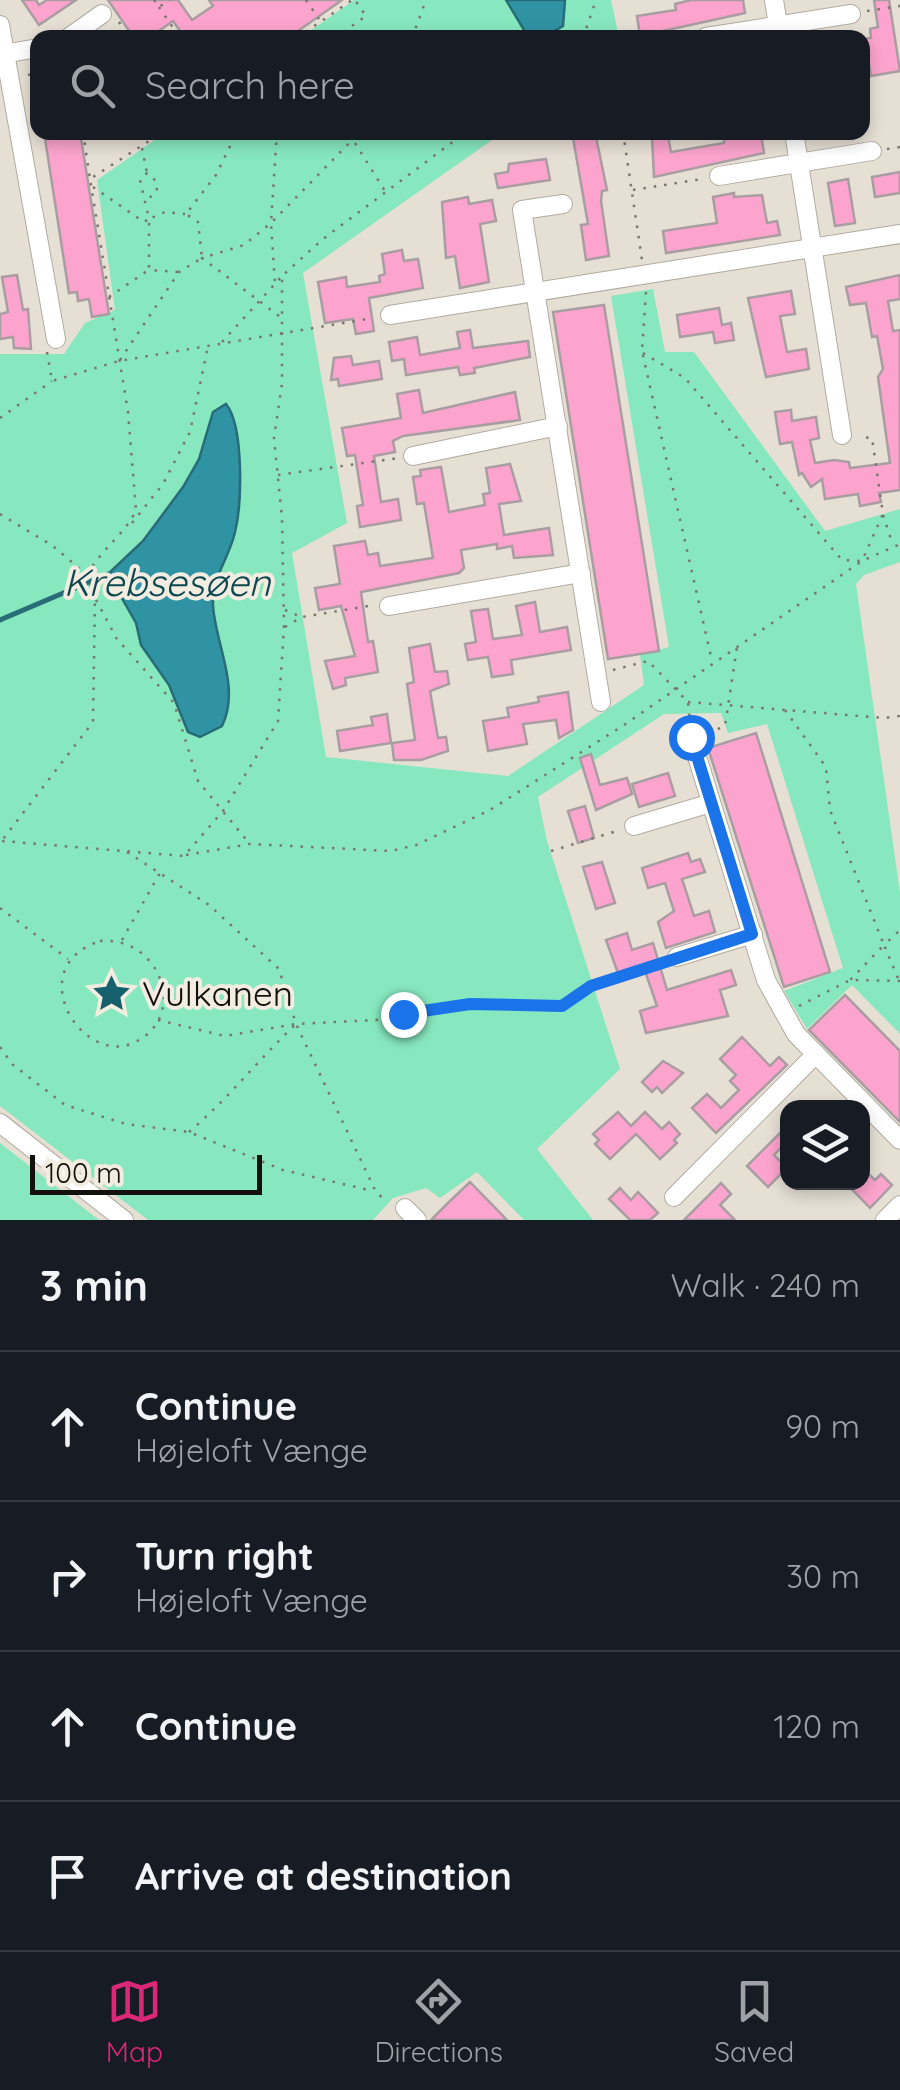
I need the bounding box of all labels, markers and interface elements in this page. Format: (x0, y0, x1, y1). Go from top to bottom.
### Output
search box (30, 30, 870, 140)
icon: search (65, 58, 120, 113)
text: Search here (145, 61, 355, 109)
water label: Krebsesøen (63, 558, 272, 606)
route start (669, 715, 715, 761)
place label: Vulkanen (142, 971, 293, 1015)
place icon: Vulkanen (91, 972, 133, 1014)
route end (381, 992, 427, 1038)
map controls (780, 1100, 870, 1190)
button: layers (780, 1100, 870, 1190)
scale bar (30, 1150, 262, 1194)
text: 100 m (45, 1155, 122, 1190)
text: 3 min (40, 1259, 148, 1312)
text: Walk · 240 m (671, 1265, 860, 1305)
text: Continue (135, 1382, 297, 1430)
icon: ahead (40, 1399, 95, 1454)
text: 90 m (785, 1406, 860, 1446)
text: Højeloft Vænge (135, 1430, 368, 1470)
text: Turn right (135, 1532, 314, 1580)
icon: right (40, 1549, 95, 1604)
text: 30 m (786, 1556, 860, 1596)
text: Højeloft Vænge (135, 1580, 368, 1620)
icon: ahead (40, 1699, 95, 1754)
text: Continue (135, 1702, 297, 1750)
text: 120 m (773, 1706, 860, 1746)
icon: arrive (40, 1849, 95, 1904)
text: Arrive at destination (135, 1852, 512, 1900)
tab: Map (106, 1974, 163, 2069)
tab: Directions (374, 1974, 503, 2069)
tab: Saved (714, 1974, 794, 2069)

